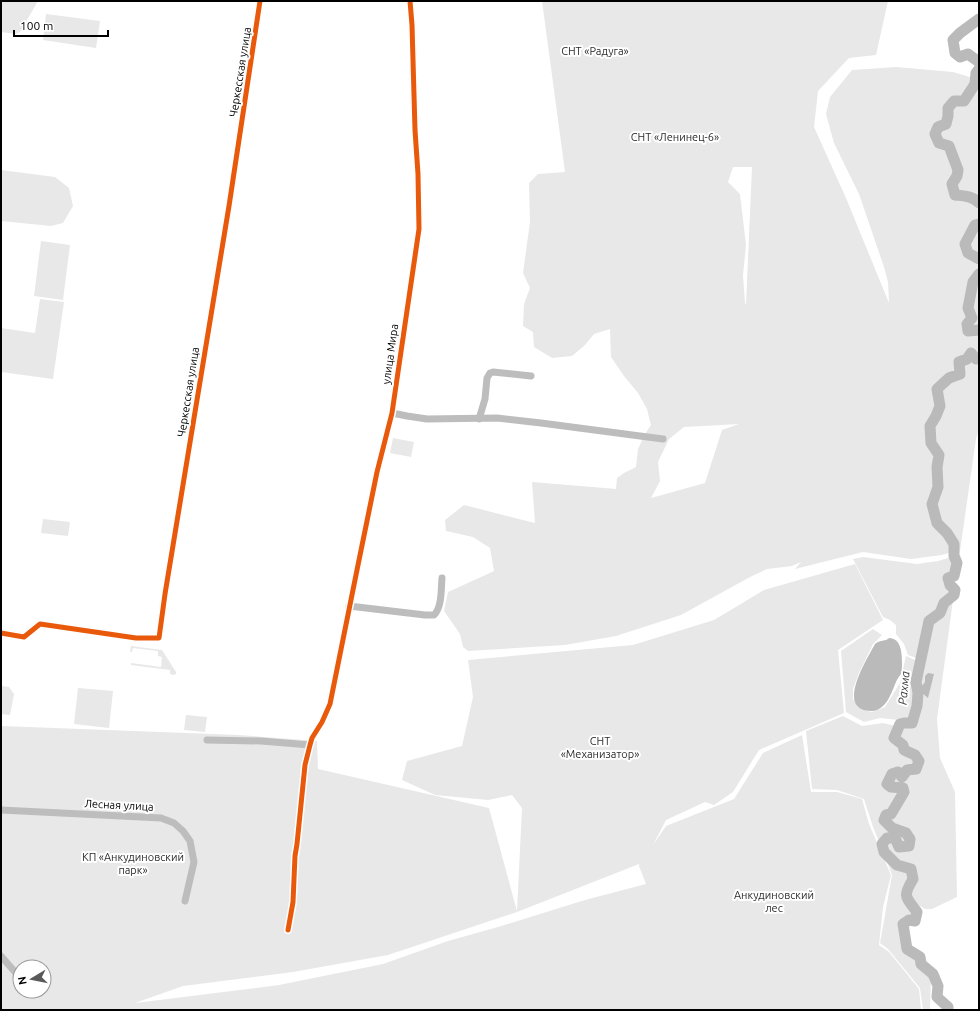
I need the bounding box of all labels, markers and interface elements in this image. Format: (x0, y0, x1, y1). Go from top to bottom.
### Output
scale bar (14, 12, 108, 38)
text: 100 m (20, 19, 53, 32)
street label: Черкесская улица (227, 26, 253, 118)
park label: СНТ «Радуга» (561, 45, 629, 57)
park label: СНТ «Ленинец-6» (631, 131, 719, 143)
street label: улица Мира (380, 323, 400, 385)
street label: Черкесская улица (175, 346, 201, 438)
water label: Рахма (896, 670, 911, 705)
park label: СНТ «Механизатор» (561, 735, 639, 760)
street label: Лесная улица (84, 797, 154, 813)
park label: КП «Анкудиновский парк» (82, 851, 184, 876)
park label: Анкудиновский лес (734, 889, 814, 914)
north arrow (12, 959, 52, 999)
text: N (16, 976, 29, 986)

